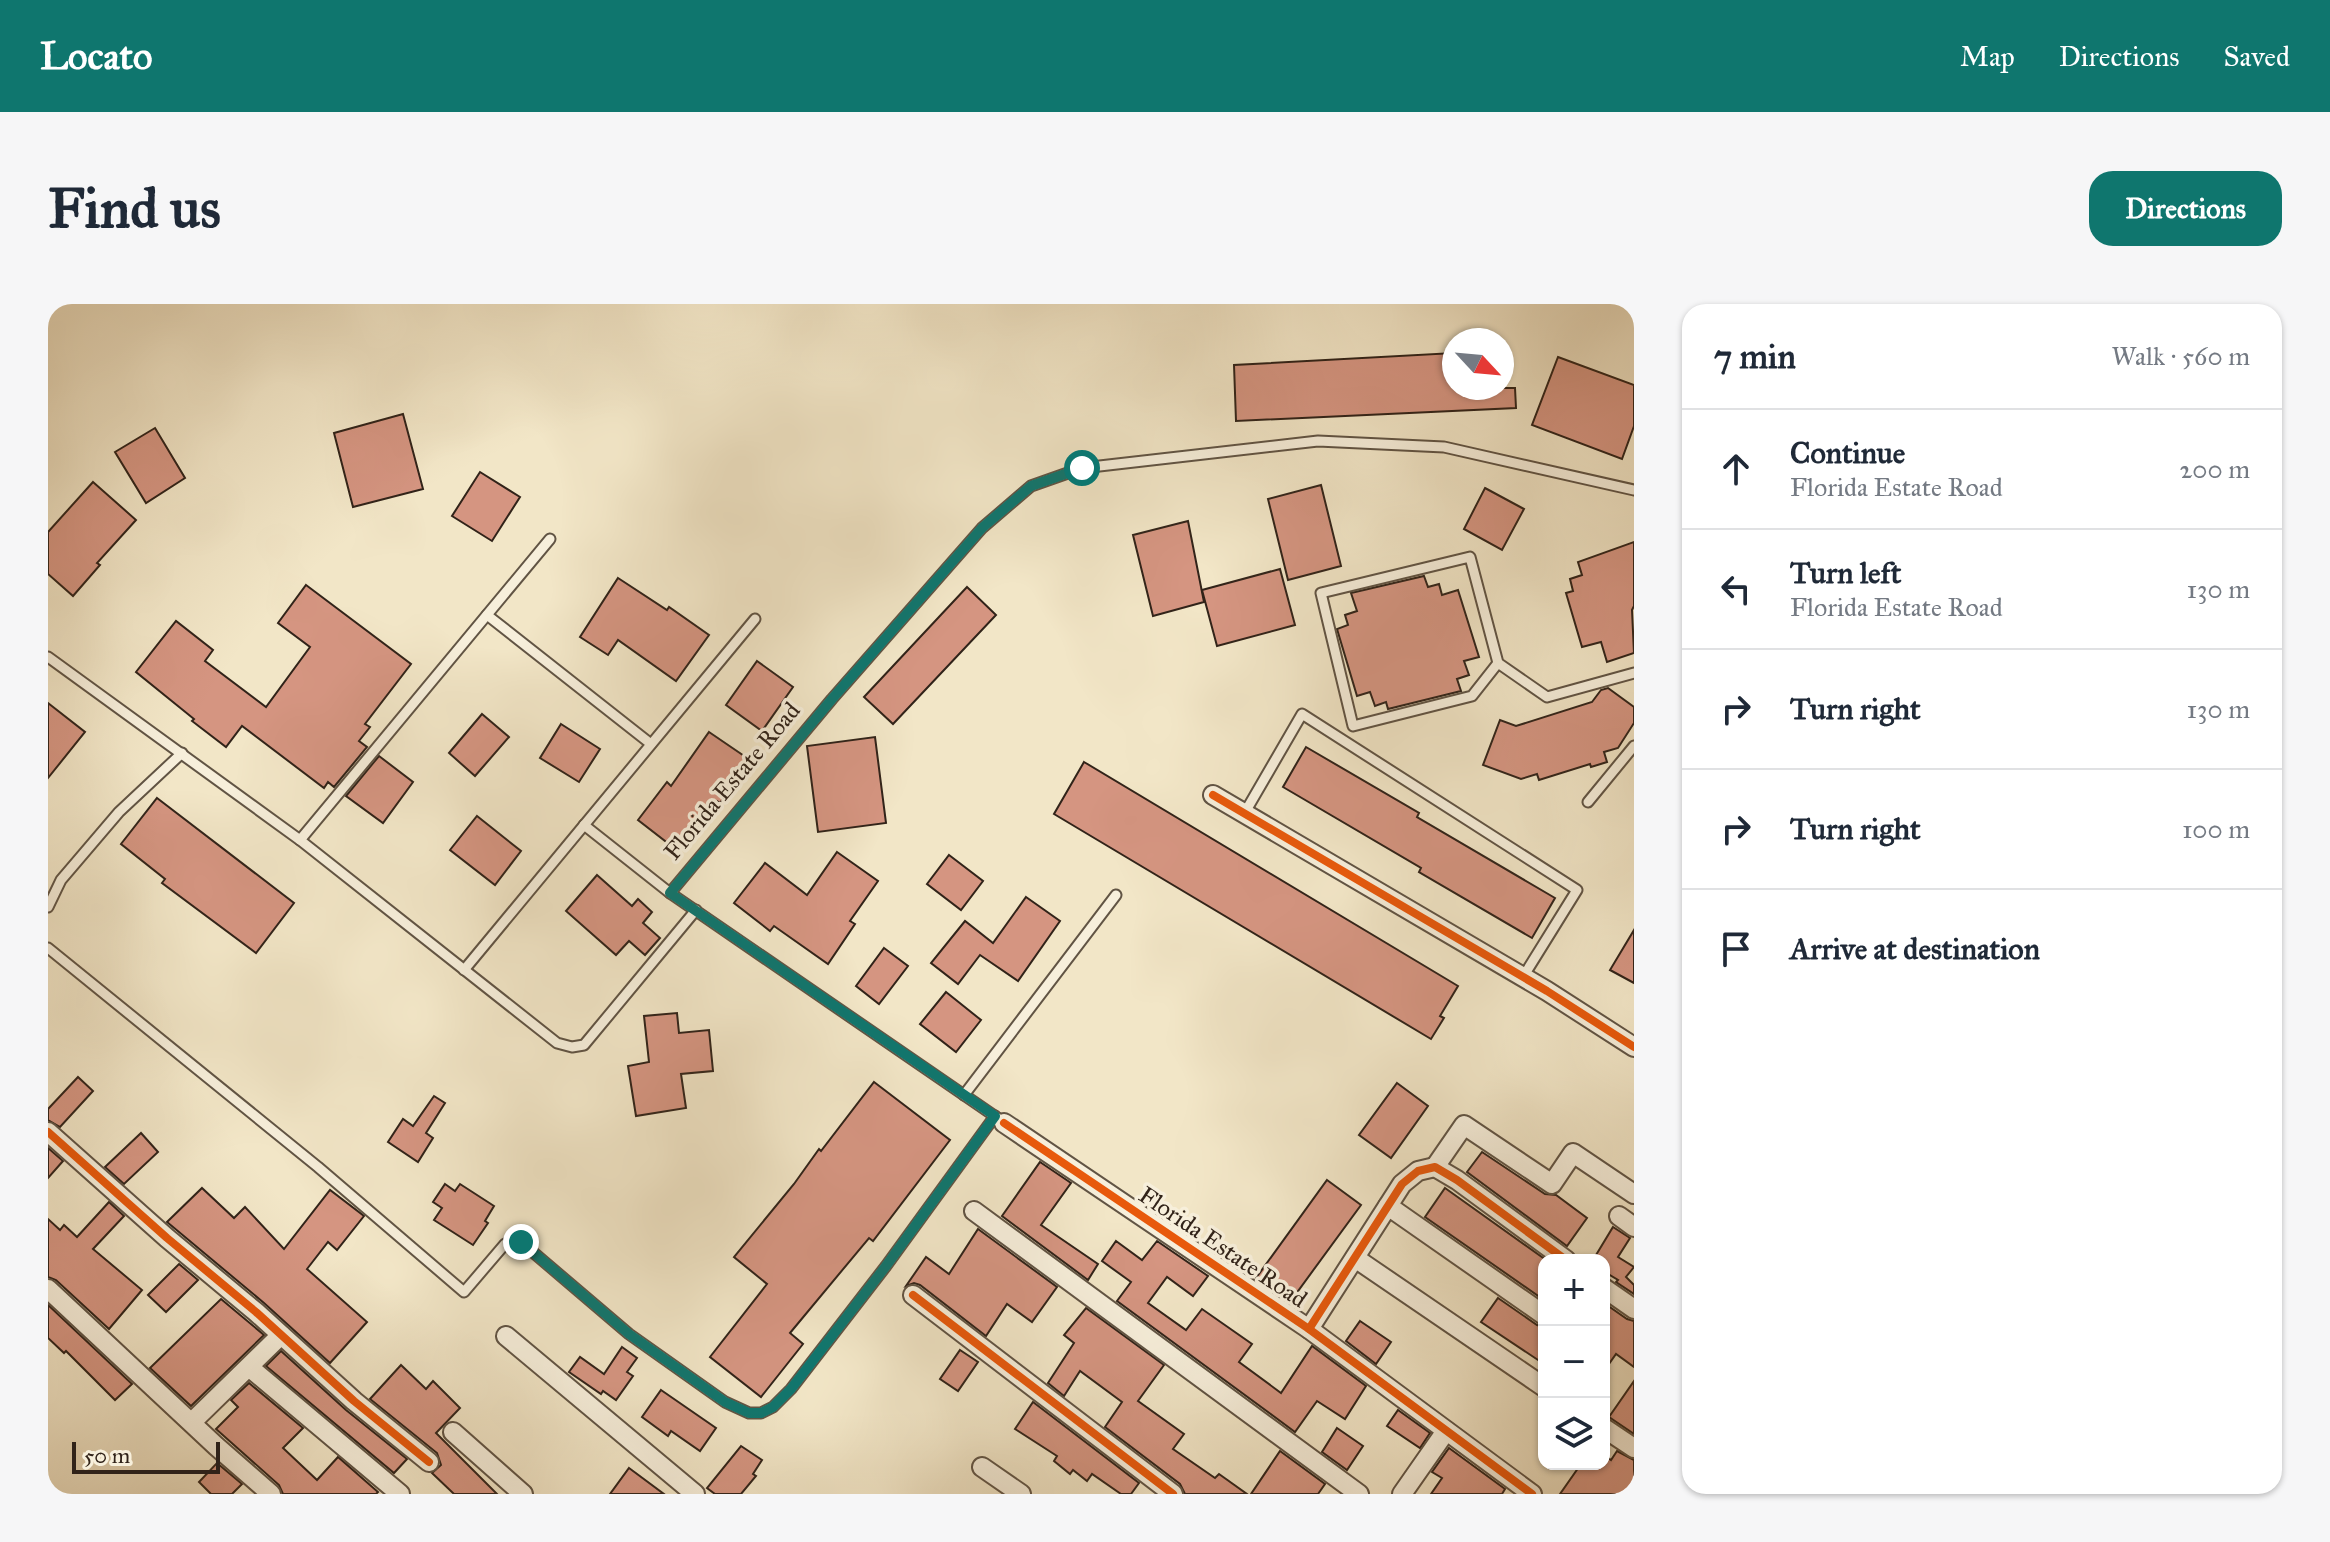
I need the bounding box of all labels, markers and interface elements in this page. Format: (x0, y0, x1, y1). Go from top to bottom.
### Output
text: Locato (40, 33, 153, 79)
text: Map (1960, 39, 2015, 74)
text: Directions (2059, 39, 2180, 74)
text: Saved (2224, 39, 2290, 74)
button: Directions (2089, 171, 2282, 246)
text: Find us (48, 174, 221, 242)
north arrow (1442, 328, 1514, 400)
text: 7 min (1714, 336, 1796, 377)
text: Walk · 560 m (2112, 340, 2250, 372)
text: Continue (1790, 435, 1905, 471)
icon: ahead (1714, 447, 1758, 491)
route start (1064, 450, 1100, 486)
text: 200 m (2179, 453, 2250, 485)
text: Florida Estate Road (1790, 471, 2003, 503)
text: Turn left (1790, 555, 1901, 591)
icon: left (1714, 567, 1758, 611)
text: 130 m (2187, 573, 2250, 605)
text: Florida Estate Road (1790, 591, 2003, 623)
icon: right (1714, 687, 1758, 731)
text: Turn right (1790, 691, 1921, 727)
text: 130 m (2187, 693, 2250, 725)
street label: Florida Estate Road (657, 696, 807, 866)
icon: right (1714, 807, 1758, 851)
text: Turn right (1790, 811, 1921, 847)
text: 100 m (2182, 813, 2250, 845)
icon: arrive (1714, 927, 1758, 971)
text: Arrive at destination (1790, 931, 2040, 967)
street label: Florida Estate Road (1133, 1180, 1313, 1314)
route end (503, 1224, 539, 1260)
map controls (1538, 1254, 1610, 1470)
button: + (1538, 1254, 1610, 1326)
button: − (1538, 1326, 1610, 1398)
button: layers (1538, 1398, 1610, 1470)
scale bar (72, 1438, 220, 1474)
text: 50 m (84, 1442, 130, 1469)

